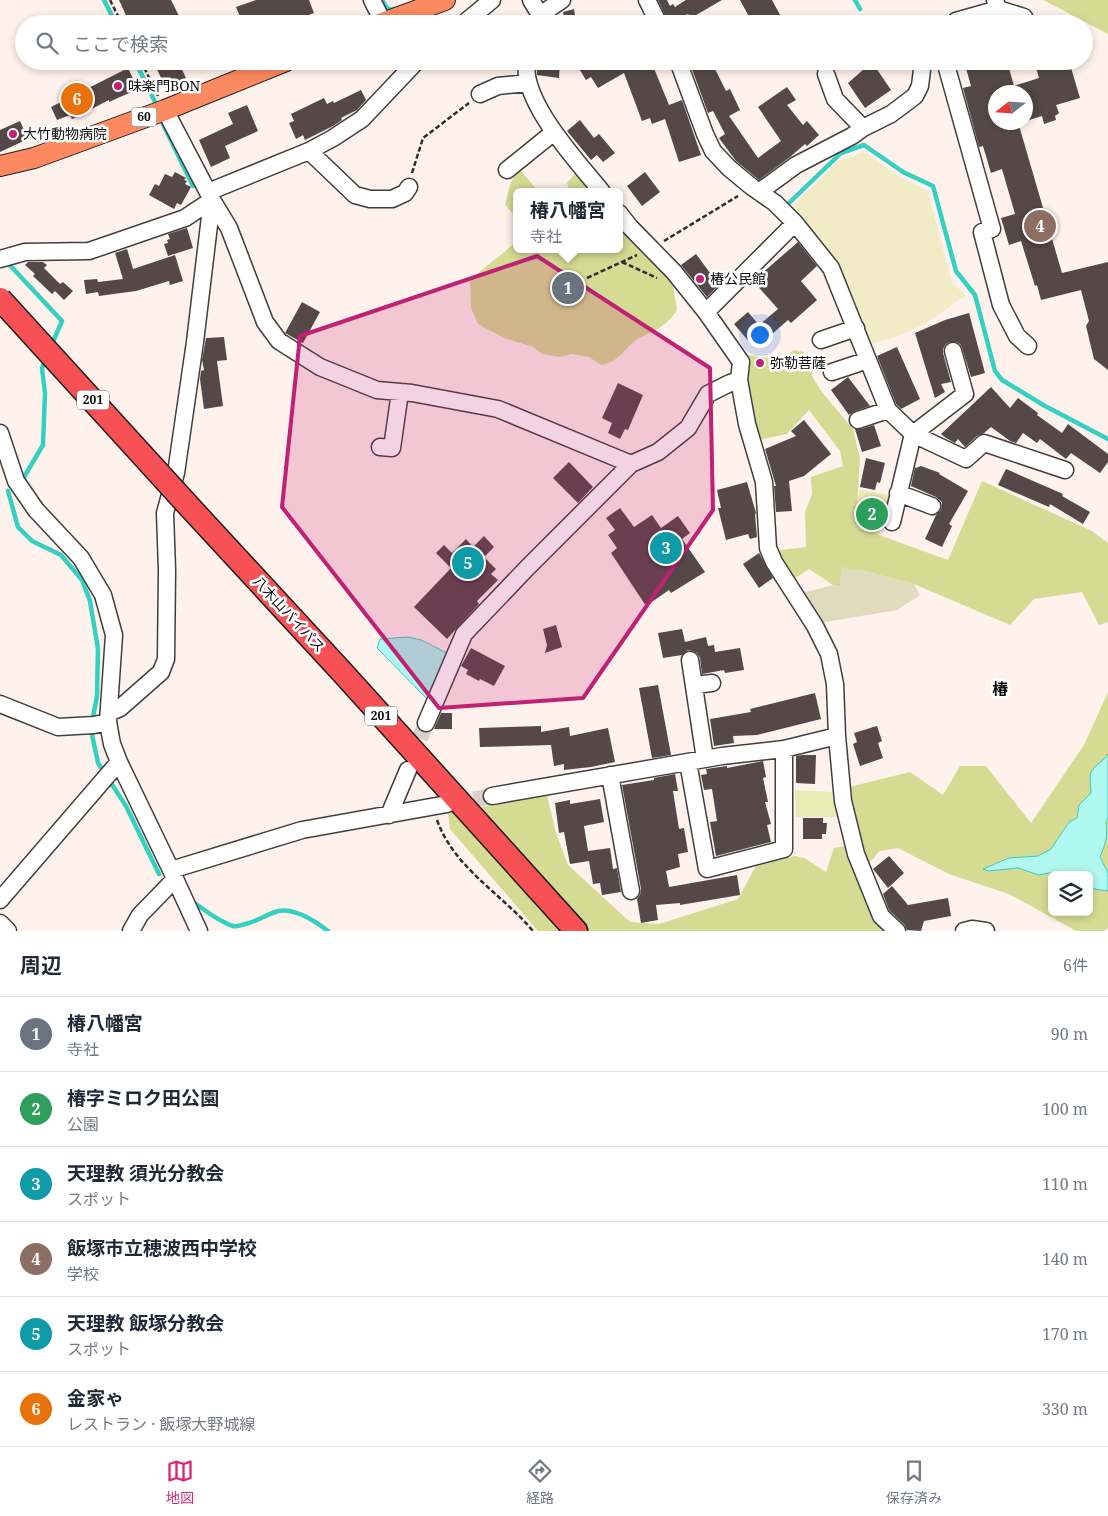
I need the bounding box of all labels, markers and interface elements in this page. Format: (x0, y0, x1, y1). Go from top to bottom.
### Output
search box (15, 15, 1093, 70)
icon: search (33, 29, 61, 57)
text: ここで検索 (73, 31, 168, 57)
place label: 味楽門BON (128, 76, 201, 95)
pin: 6 (61, 80, 93, 118)
marker: 味楽門BON (112, 80, 124, 92)
north arrow (988, 85, 1033, 130)
road number: 60 (132, 108, 156, 126)
place label: 大竹動物病院 (23, 124, 107, 143)
marker: 大竹動物病院 (7, 128, 19, 140)
popup (513, 188, 623, 253)
text: 椿八幡宮 (530, 197, 606, 223)
pin: 4 (1024, 207, 1056, 245)
text: 寺社 (530, 225, 562, 247)
pin: 1 (552, 269, 584, 307)
place label: 椿公民館 (710, 269, 766, 288)
marker: 椿公民館 (694, 273, 706, 285)
your location (747, 322, 773, 348)
place label: 弥勒菩薩 (770, 353, 826, 372)
marker: 弥勒菩薩 (754, 357, 766, 369)
road number: 201 (77, 390, 109, 410)
pin: 2 (856, 495, 888, 533)
pin: 3 (650, 529, 682, 567)
pin: 5 (452, 544, 484, 582)
street label: 八木山バイパス (249, 571, 330, 656)
district label: 椿 (992, 678, 1008, 700)
road number: 201 (365, 706, 397, 726)
map controls (1048, 871, 1093, 916)
button: layers (1048, 871, 1093, 916)
text: 周辺 (20, 951, 62, 979)
text: 6件 (1063, 954, 1088, 976)
text: 椿八幡宮 (67, 1010, 143, 1036)
text: 1 (31, 1023, 41, 1045)
text: 90 m (1051, 1023, 1088, 1045)
text: 寺社 (67, 1038, 99, 1060)
text: 椿字ミロク田公園 (67, 1085, 219, 1111)
text: 2 (31, 1098, 41, 1120)
text: 100 m (1042, 1098, 1088, 1120)
text: 公園 (67, 1113, 99, 1135)
text: 天理教 須光分教会 (67, 1160, 224, 1186)
text: 3 (31, 1173, 41, 1195)
text: 110 m (1042, 1173, 1088, 1195)
text: スポット (67, 1188, 131, 1210)
text: 飯塚市立穂波西中学校 (67, 1235, 257, 1261)
text: 4 (31, 1248, 41, 1270)
text: 140 m (1042, 1248, 1088, 1270)
text: 学校 (67, 1263, 99, 1285)
text: 天理教 飯塚分教会 (67, 1310, 224, 1336)
text: 5 (31, 1323, 41, 1345)
text: 170 m (1042, 1323, 1088, 1345)
text: スポット (67, 1338, 131, 1360)
text: 金家ゃ (67, 1385, 124, 1411)
text: 6 (31, 1398, 41, 1420)
text: 330 m (1042, 1398, 1088, 1420)
text: レストラン · 飯塚大野城線 (67, 1413, 255, 1435)
tab: 地図 (166, 1457, 194, 1507)
tab: 経路 (526, 1457, 554, 1507)
tab: 保存済み (886, 1457, 942, 1507)

